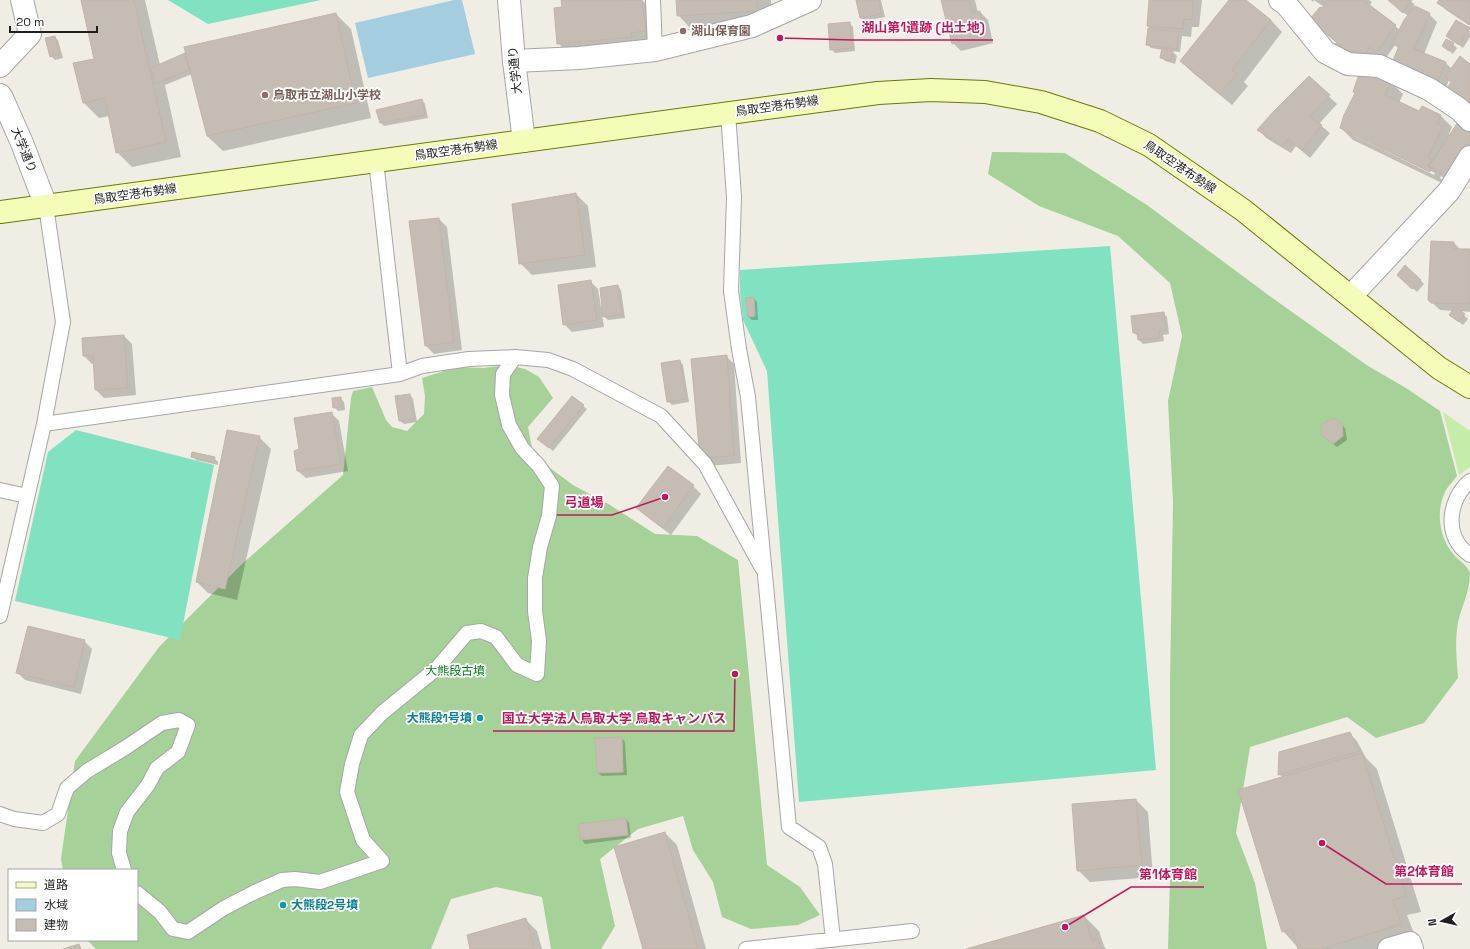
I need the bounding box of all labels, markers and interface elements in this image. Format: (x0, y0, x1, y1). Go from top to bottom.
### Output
scale bar (10, 8, 97, 34)
text: 20 m (16, 14, 44, 30)
callout: 湖山第1遺跡 (出土地) (853, 15, 993, 40)
text: 湖山第1遺跡 (出土地) (861, 19, 985, 36)
place label: 湖山保育園 (691, 23, 751, 39)
marker: 湖山保育園 (678, 26, 688, 36)
street label: 大学通り (505, 45, 525, 95)
place label: 鳥取市立湖山小学校 (273, 87, 381, 103)
marker: 鳥取市立湖山小学校 (260, 90, 270, 100)
street label: 鳥取空港布勢線 (734, 92, 820, 120)
street label: 大学通り (8, 125, 40, 175)
street label: 鳥取空港布勢線 (413, 136, 499, 164)
street label: 鳥取空港布勢線 (1141, 137, 1219, 197)
street label: 鳥取空港布勢線 (92, 180, 178, 208)
callout: 弓道場 (557, 490, 612, 515)
text: 弓道場 (564, 494, 604, 511)
park label: 大熊段古墳 (425, 663, 485, 679)
callout: 国立大学法人鳥取大学 鳥取キャンパス (493, 706, 734, 731)
place label: 大熊段1号墳 (407, 710, 472, 726)
text: 国立大学法人鳥取大学 鳥取キャンパス (502, 710, 726, 727)
marker: 大熊段1号墳 (475, 713, 485, 723)
callout: 第2体育館 (1386, 859, 1462, 884)
callout: 第1体育館 (1131, 862, 1204, 887)
text: 第2体育館 (1394, 863, 1454, 880)
text: 第1体育館 (1139, 866, 1197, 883)
legend (8, 869, 138, 941)
text: 道路 (44, 877, 68, 893)
text: 水域 (44, 897, 68, 913)
place label: 大熊段2号墳 (291, 897, 358, 913)
marker: 大熊段2号墳 (278, 900, 288, 910)
north arrow (1422, 901, 1462, 941)
text: 建物 (44, 917, 68, 933)
text: N (1425, 918, 1440, 927)

